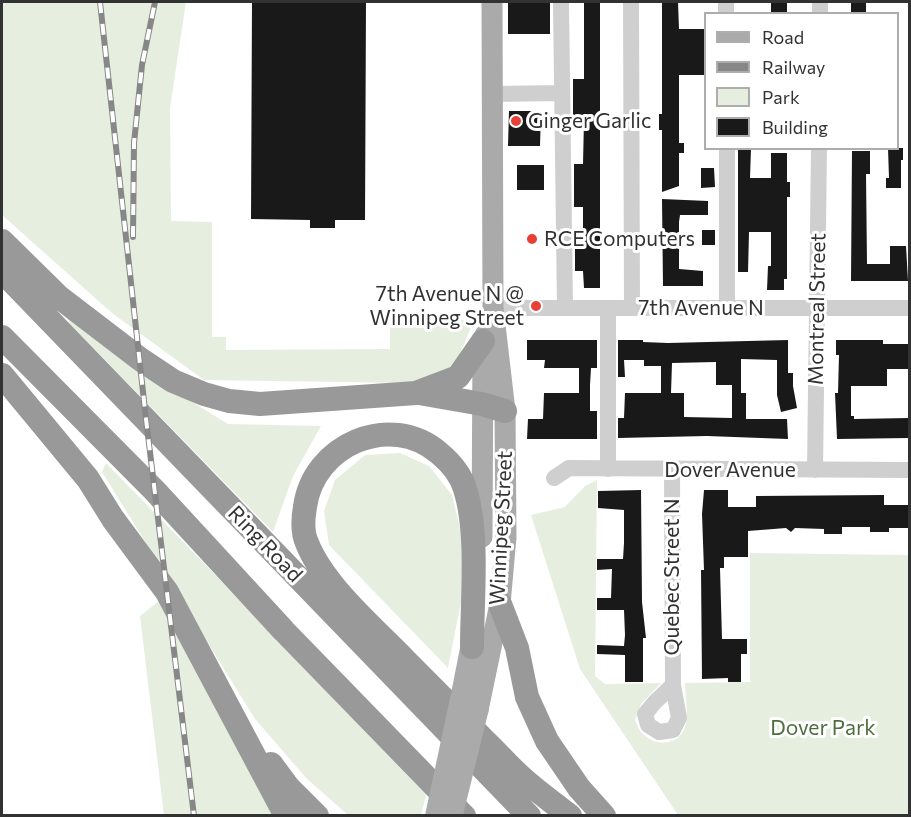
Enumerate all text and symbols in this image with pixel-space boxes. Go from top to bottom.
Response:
legend [704,12,899,150]
text: Road [762,26,804,48]
text: Railway [762,56,825,78]
text: Park [762,86,800,108]
place label: Ginger Garlic [528,108,651,134]
marker: Ginger Garlic [509,114,523,128]
text: Building [762,116,828,138]
place label: RCE Computers [544,226,695,252]
marker: RCE Computers [525,232,539,246]
street label: Montreal Street [803,233,831,385]
place label: 7th Avenue N @ Winnipeg Street [369,281,524,331]
street label: 7th Avenue N [638,295,764,321]
marker: 7th Avenue N @ Winnipeg Street [529,299,543,313]
street label: Winnipeg Street [484,450,518,606]
street label: Dover Avenue [664,457,796,483]
street label: Quebec Street N [659,498,685,656]
street label: Ring Road [223,501,307,587]
park label: Dover Park [770,715,876,741]

